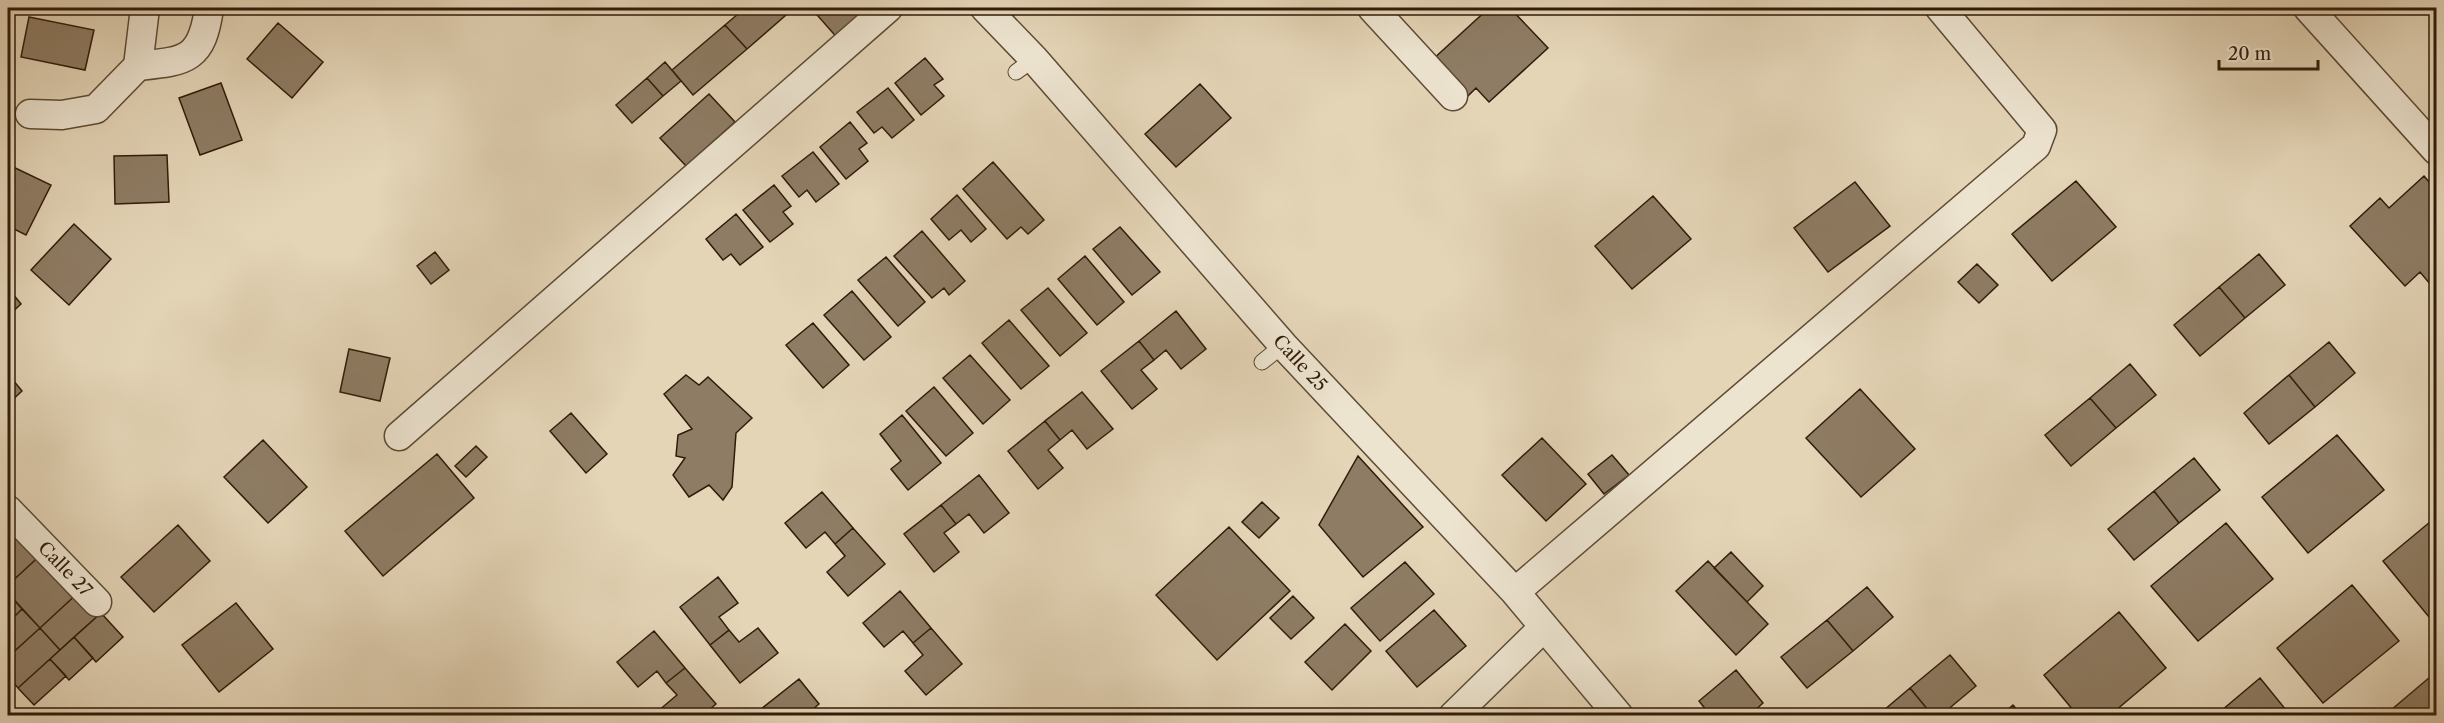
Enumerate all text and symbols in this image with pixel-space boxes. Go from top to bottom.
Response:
scale bar [2219,33,2318,71]
text: 20 m [2228,43,2272,65]
street label: Calle 25 [1268,330,1332,396]
street label: Calle 27 [33,537,97,601]

